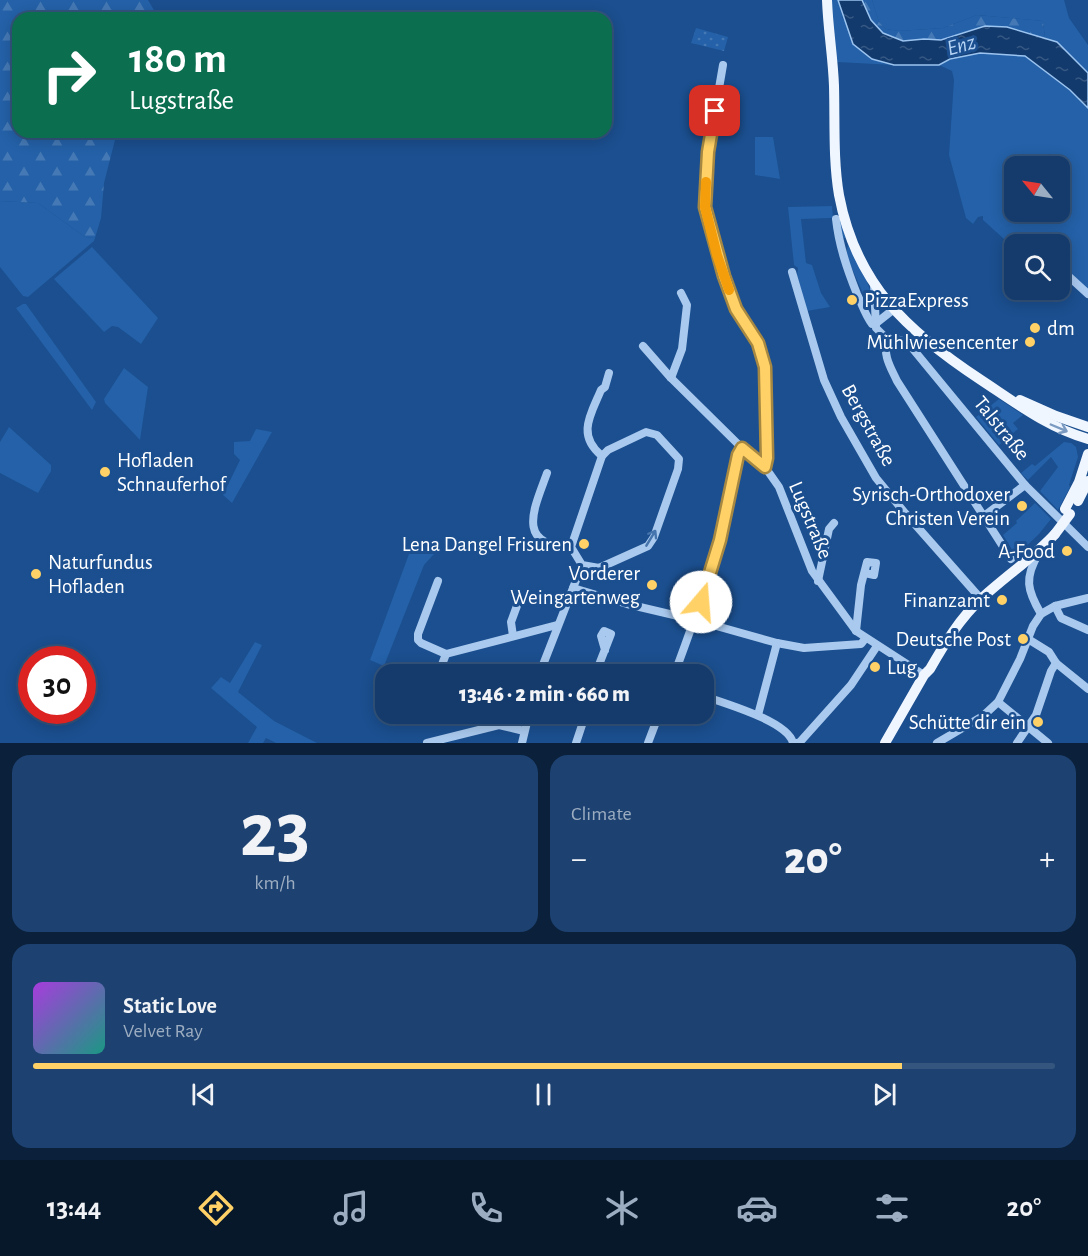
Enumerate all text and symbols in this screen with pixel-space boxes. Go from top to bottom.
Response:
water label: Enz [944,31,978,59]
icon: right [30,36,108,114]
text: 180 m [129,38,227,80]
pin [689,85,740,136]
text: Lugstraße [129,87,234,114]
icon: arrive [698,94,731,127]
north arrow [1004,156,1070,222]
map controls [1004,156,1070,300]
button: search [1004,234,1070,300]
place label: PizzaExpress [864,290,969,311]
marker: PizzaExpress [845,293,859,307]
place label: dm [1047,318,1075,339]
marker: dm [1028,321,1042,335]
place label: Mühlwiesencenter [866,332,1018,353]
marker: Mühlwiesencenter [1023,335,1037,349]
street label: Bergstraße [838,381,900,470]
street label: Talstraße [970,392,1034,464]
one-way arrow [1049,423,1068,434]
place label: Hofladen Schnauferhof [117,450,228,495]
marker: Hofladen Schnauferhof [98,465,112,479]
street label: Lugstraße [785,478,836,562]
place label: Syrisch-Orthodoxer Christen Verein [852,484,1010,529]
marker: Syrisch-Orthodoxer Christen Verein [1015,499,1029,513]
one-way arrow [645,530,658,547]
place label: Lena Dangel Frisuren [402,534,572,555]
marker: Lena Dangel Frisuren [577,537,591,551]
place label: A-Food [998,541,1055,562]
marker: A-Food [1060,544,1074,558]
place label: Naturfundus Hofladen [48,552,153,597]
place label: Vorderer Weingartenweg [510,563,641,608]
marker: Naturfundus Hofladen [29,567,43,581]
position arrow [669,570,733,634]
marker: Vorderer Weingartenweg [645,578,659,592]
place label: Finanzamt [903,590,990,611]
marker: Finanzamt [995,593,1009,607]
place label: Deutsche Post [896,629,1011,650]
marker: Deutsche Post [1016,632,1030,646]
speed limit sign: 30 [18,646,96,724]
place label: Lug [887,657,917,678]
marker: Lug [868,660,882,674]
text: 13:46 · 2 min · 660 m [459,683,630,705]
place label: Schütte dir ein [909,712,1026,733]
marker: Schütte dir ein [1031,715,1045,729]
text: 23 [240,793,310,871]
text: Climate [571,804,632,824]
text: 20° [784,837,842,882]
text: − [571,843,587,876]
text: + [1039,843,1055,876]
text: km/h [254,873,296,893]
text: Static Love [123,995,217,1017]
text: Velvet Ray [123,1021,203,1041]
icon: previous [187,1078,220,1111]
icon: pause [527,1078,560,1111]
icon: next [868,1078,901,1111]
icon: directions [195,1187,237,1229]
icon: music [330,1187,372,1229]
icon: phone [465,1187,507,1229]
icon: climate [601,1187,643,1229]
icon: car [736,1187,778,1229]
icon: filters [871,1187,913,1229]
text: 13:44 [47,1194,101,1221]
text: 20° [1007,1194,1041,1221]

